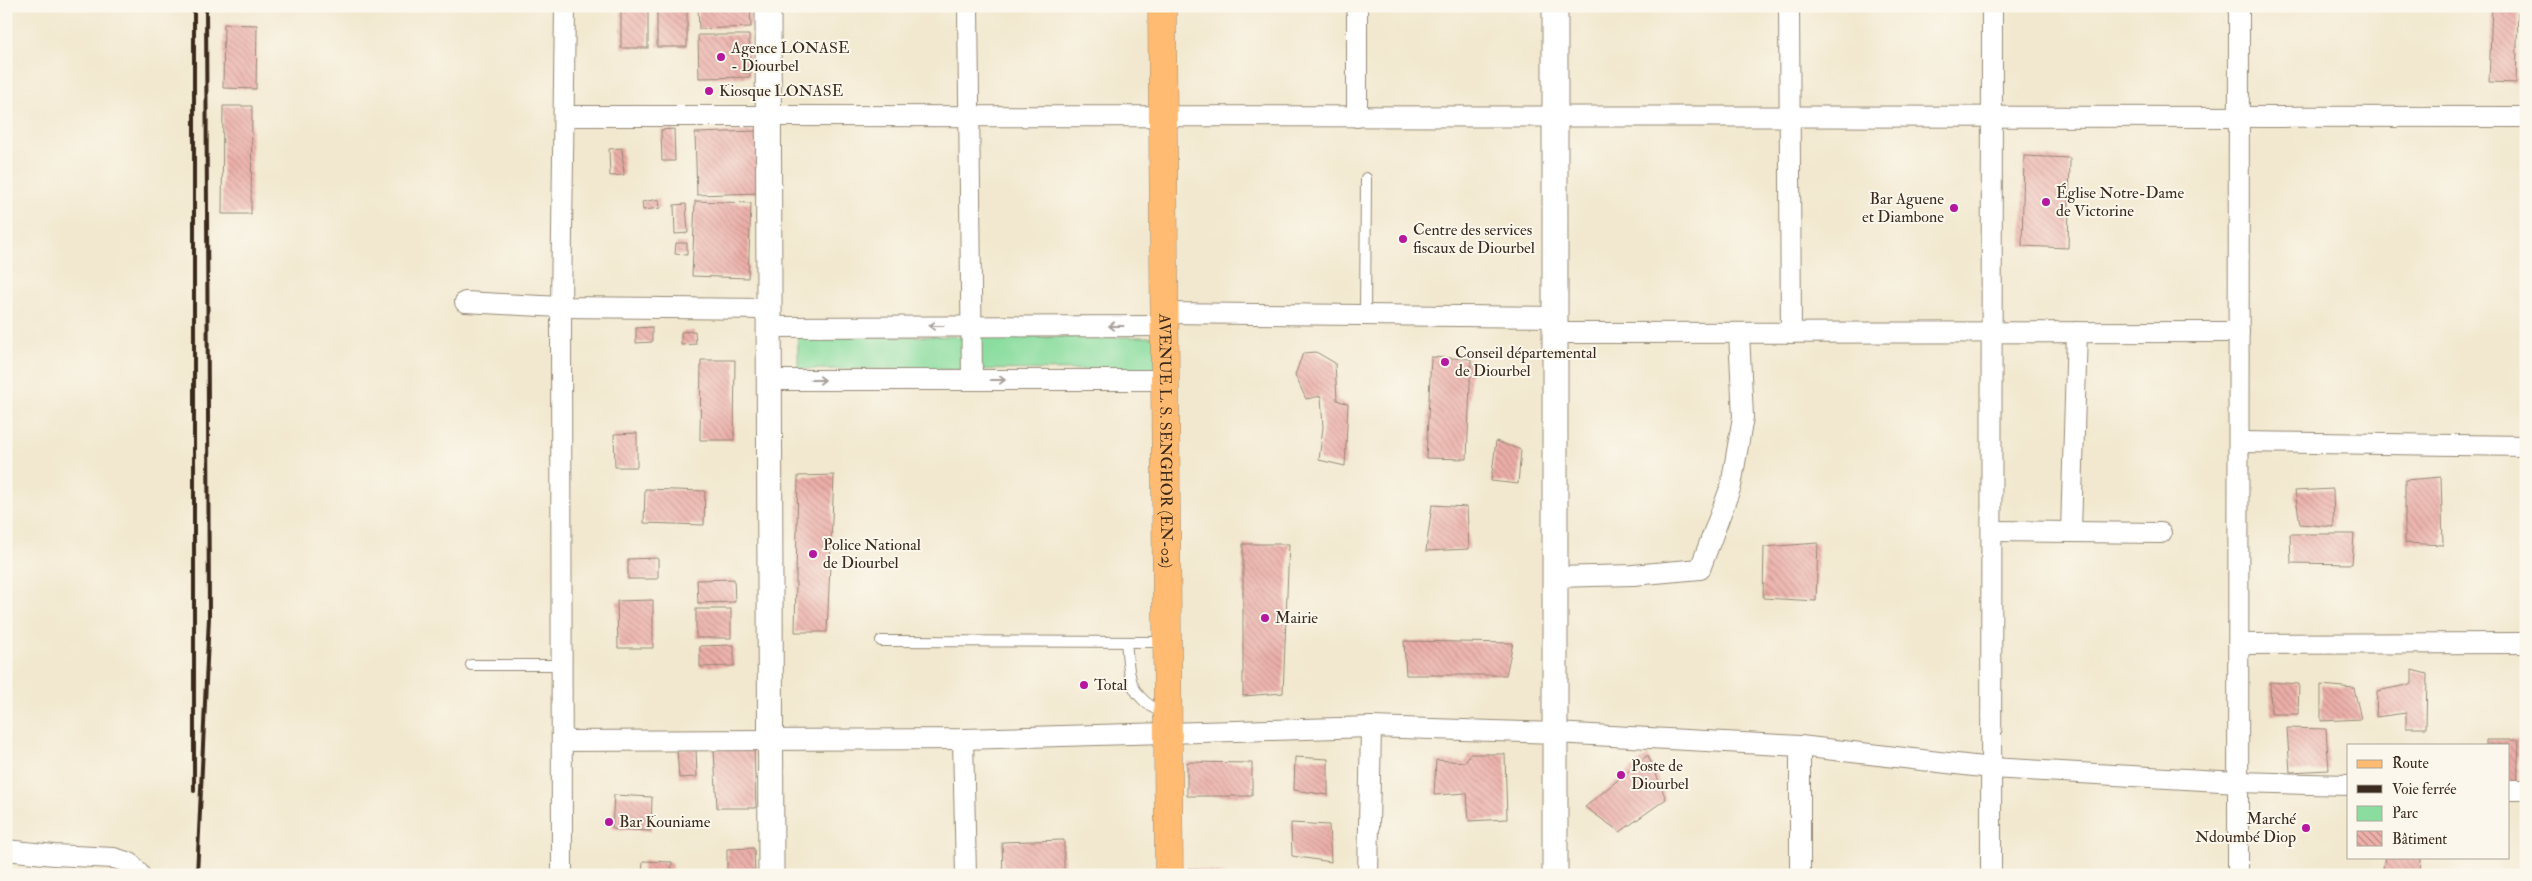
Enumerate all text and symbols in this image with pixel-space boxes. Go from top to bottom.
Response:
place label: Agence LONASE - Diourbel [730,38,849,76]
marker: Agence LONASE - Diourbel [715,51,727,63]
place label: Kiosque LONASE [719,81,843,101]
marker: Kiosque LONASE [703,85,715,97]
place label: Église Notre-Dame de Victorine [2056,182,2184,221]
place label: Bar Aguene et Diambone [1862,189,1944,227]
marker: Église Notre-Dame de Victorine [2040,196,2052,208]
marker: Bar Aguene et Diambone [1948,202,1960,214]
place label: Centre des services fiscaux de Diourbel [1413,220,1535,258]
marker: Centre des services fiscaux de Diourbel [1397,233,1409,245]
street label: AVENUE L. S. SENGHOR (EN-02) [1154,313,1177,568]
one-way arrow [928,321,944,331]
one-way arrow [1108,321,1124,331]
place label: Conseil départemental de Diourbel [1455,343,1597,381]
marker: Conseil départemental de Diourbel [1439,356,1451,368]
one-way arrow [809,375,825,385]
one-way arrow [989,375,1005,385]
place label: Police National de Diourbel [823,535,921,573]
marker: Police National de Diourbel [807,548,819,560]
place label: Mairie [1275,608,1318,628]
marker: Mairie [1259,612,1271,624]
place label: Total [1094,675,1127,695]
marker: Total [1078,679,1090,691]
legend [2347,744,2510,858]
text: Route [2392,754,2429,773]
place label: Poste de Diourbel [1631,756,1689,794]
marker: Poste de Diourbel [1615,769,1627,781]
text: Voie ferrée [2392,780,2457,799]
text: Parc [2392,804,2418,823]
place label: Marché Ndoumbé Diop [2195,809,2296,848]
place label: Bar Kouniame [619,812,711,832]
marker: Bar Kouniame [603,816,615,828]
marker: Marché Ndoumbé Diop [2300,822,2312,834]
text: Bâtiment [2392,830,2447,849]

